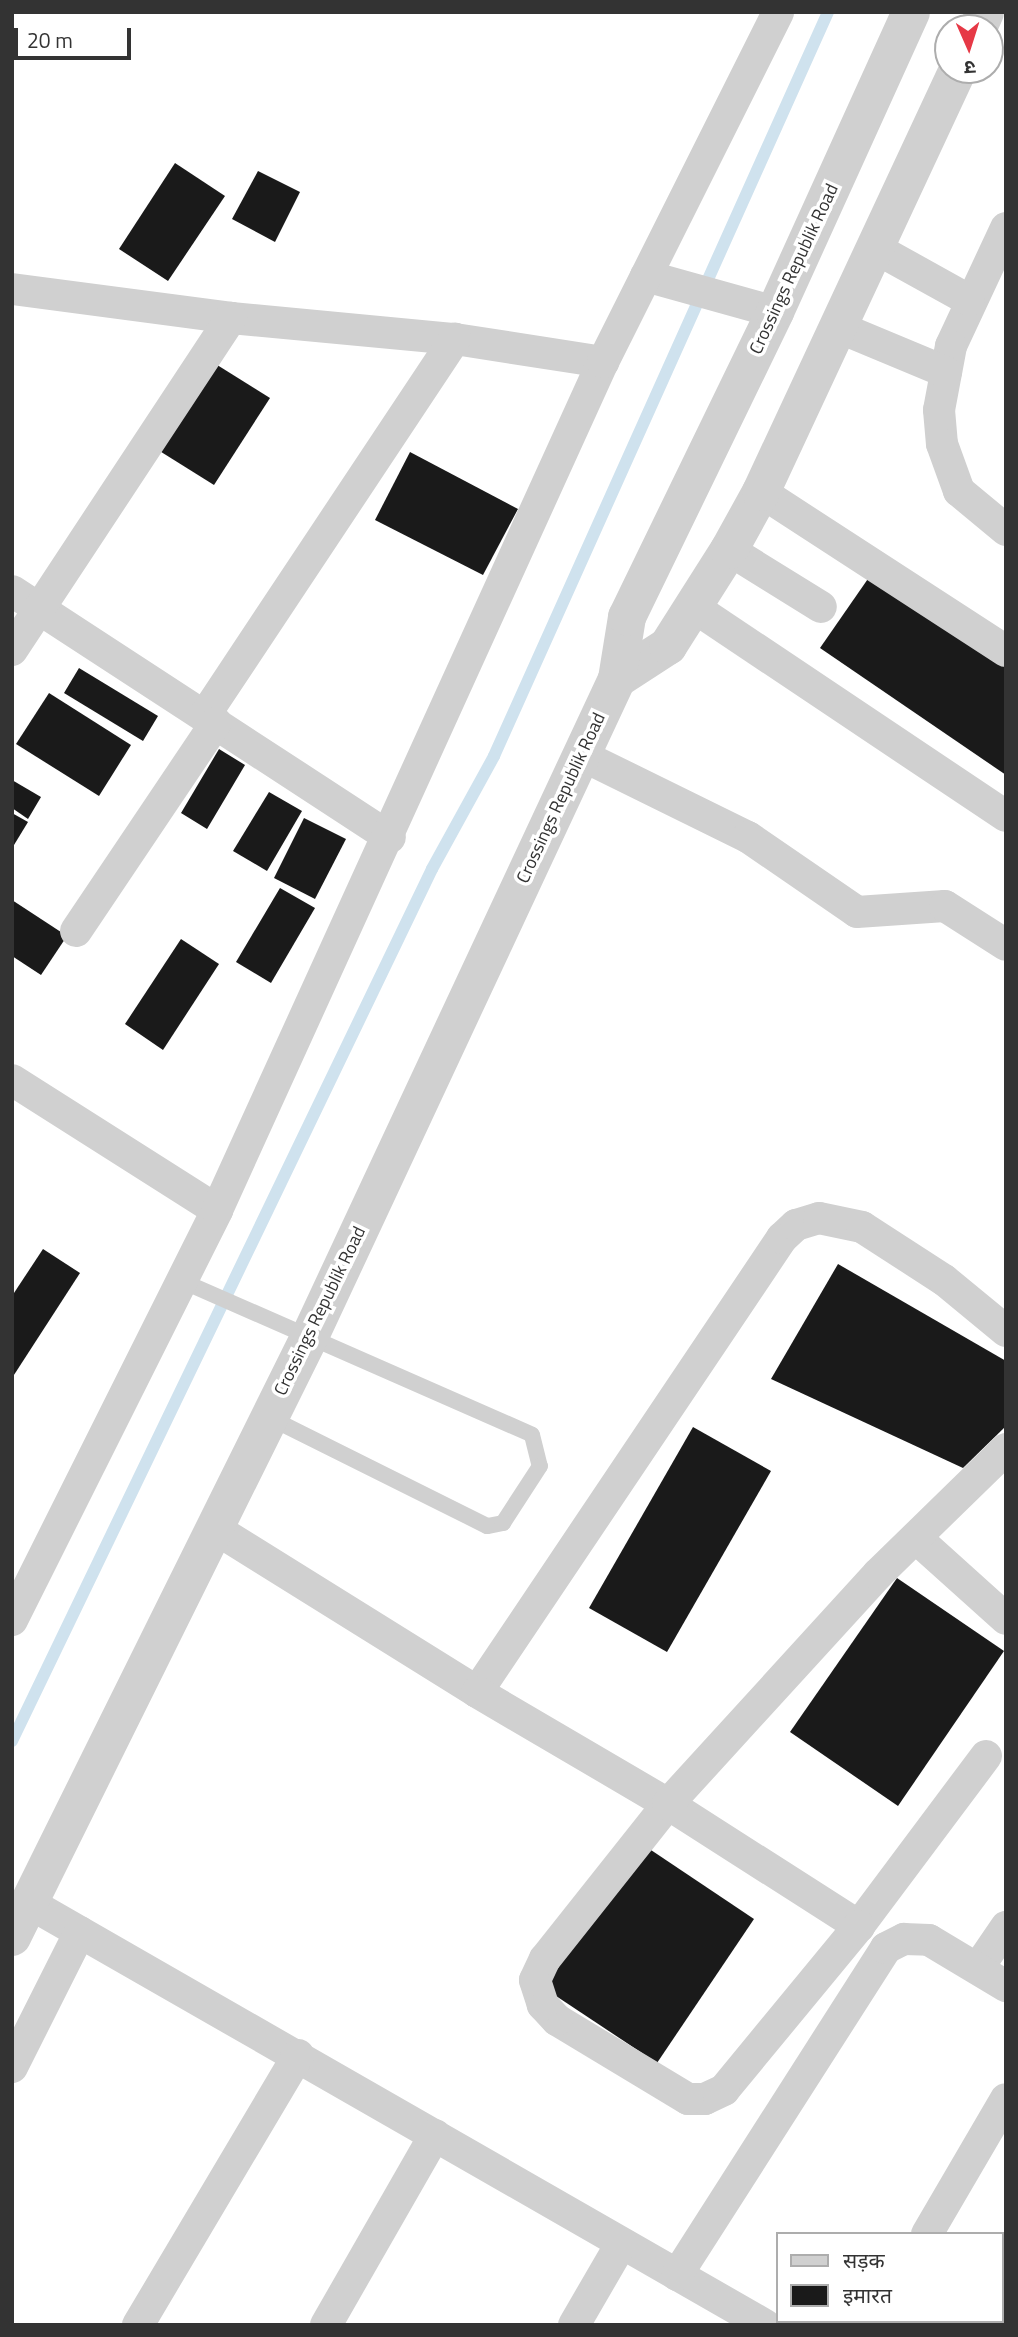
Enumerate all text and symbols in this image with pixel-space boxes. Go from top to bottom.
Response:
scale bar [18,14,135,58]
north arrow [934,14,1004,84]
text: 20 m [27,24,73,56]
text: उ [964,54,976,83]
street label: Crossings Republik Road [745,180,843,358]
street label: Crossings Republik Road [512,709,610,887]
street label: Crossings Republik Road [270,1223,370,1399]
legend [776,2232,1004,2323]
text: सड़क [843,2244,885,2276]
text: इमारत [843,2279,892,2311]

